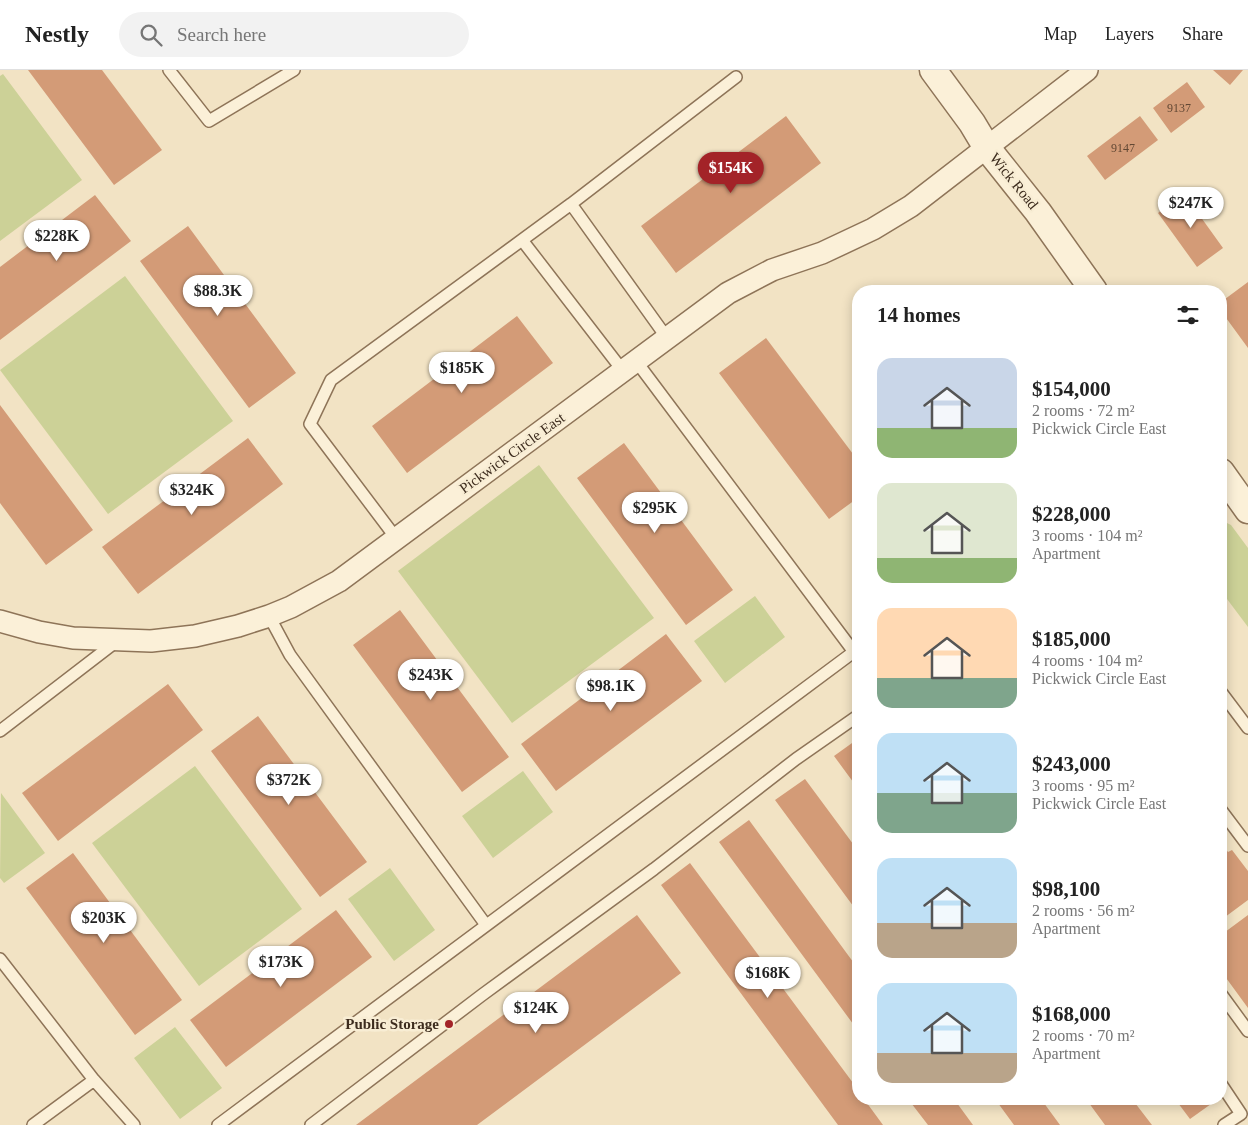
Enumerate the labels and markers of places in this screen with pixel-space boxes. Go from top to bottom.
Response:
pin: $154K [696,152,766,194]
pin: $247K [1156,186,1226,229]
pin: $228K [22,220,92,262]
pin: $88.3K [177,274,259,317]
pin: $185K [427,352,497,394]
pin: $324K [157,474,227,516]
pin: $295K [620,492,690,534]
pin: $243K [396,658,466,701]
pin: $98.1K [570,670,652,712]
pin: $372K [254,764,324,806]
pin: $203K [69,902,139,944]
pin: $173K [246,946,316,988]
pin: $168K [733,956,803,999]
pin: $124K [501,992,571,1034]
place label: Public Storage [345,1016,439,1032]
marker: Public Storage [443,1018,455,1030]

